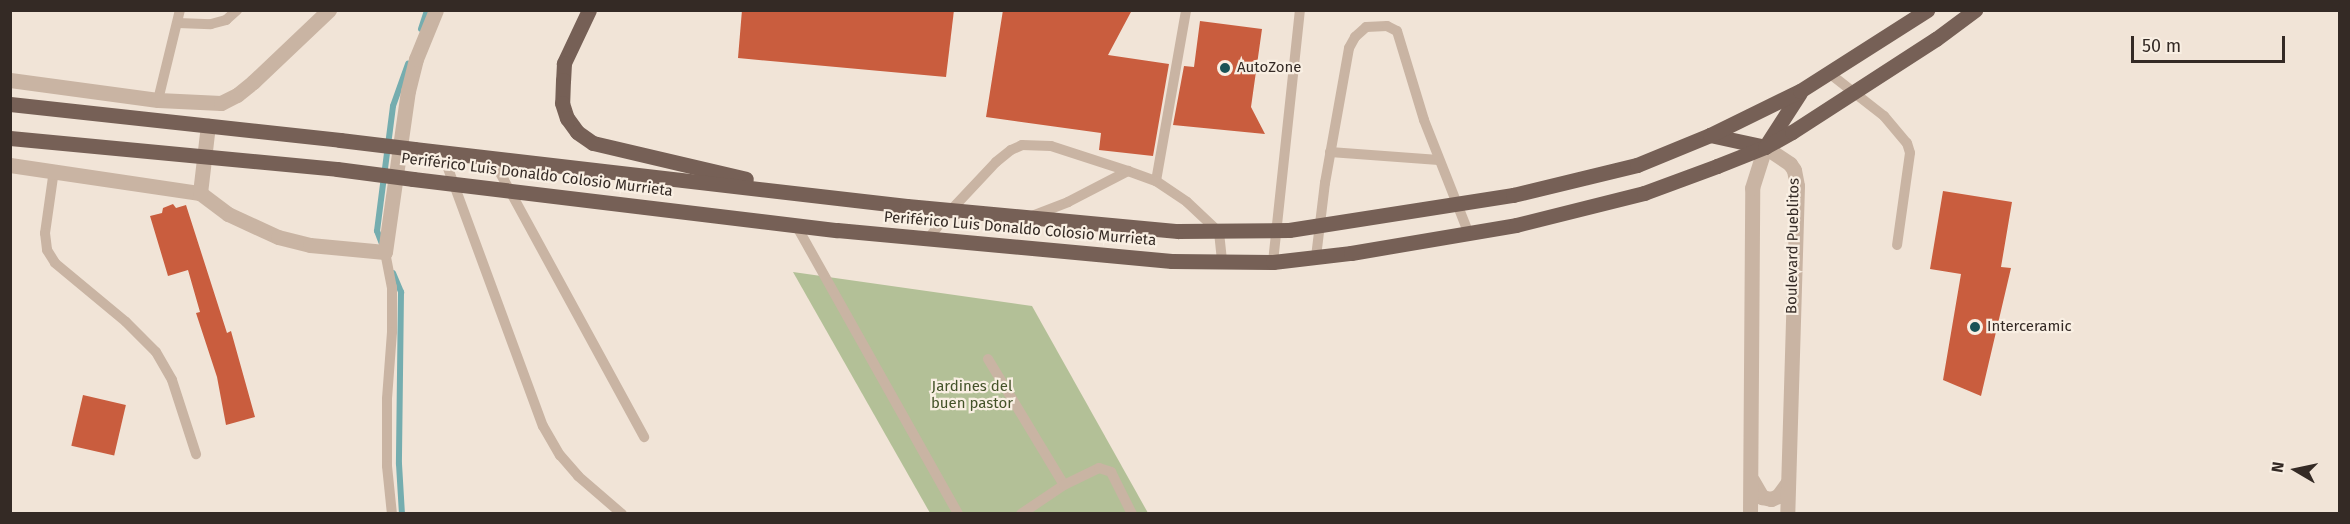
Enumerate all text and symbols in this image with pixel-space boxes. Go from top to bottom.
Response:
scale bar [2134,24,2288,62]
text: 50 m [2142,35,2181,57]
place label: AutoZone [1237,59,1301,77]
marker: AutoZone [1218,61,1232,75]
street label: Periférico Luis Donaldo Colosio Murrieta [400,149,674,201]
street label: Boulevard Pueblitos [1783,178,1803,314]
street label: Periférico Luis Donaldo Colosio Murrieta [883,208,1157,250]
place label: Interceramic [1987,318,2072,336]
marker: Interceramic [1968,320,1982,334]
park label: Jardines del buen pastor [931,377,1013,412]
north arrow [2266,440,2326,500]
text: N [2268,460,2288,474]

